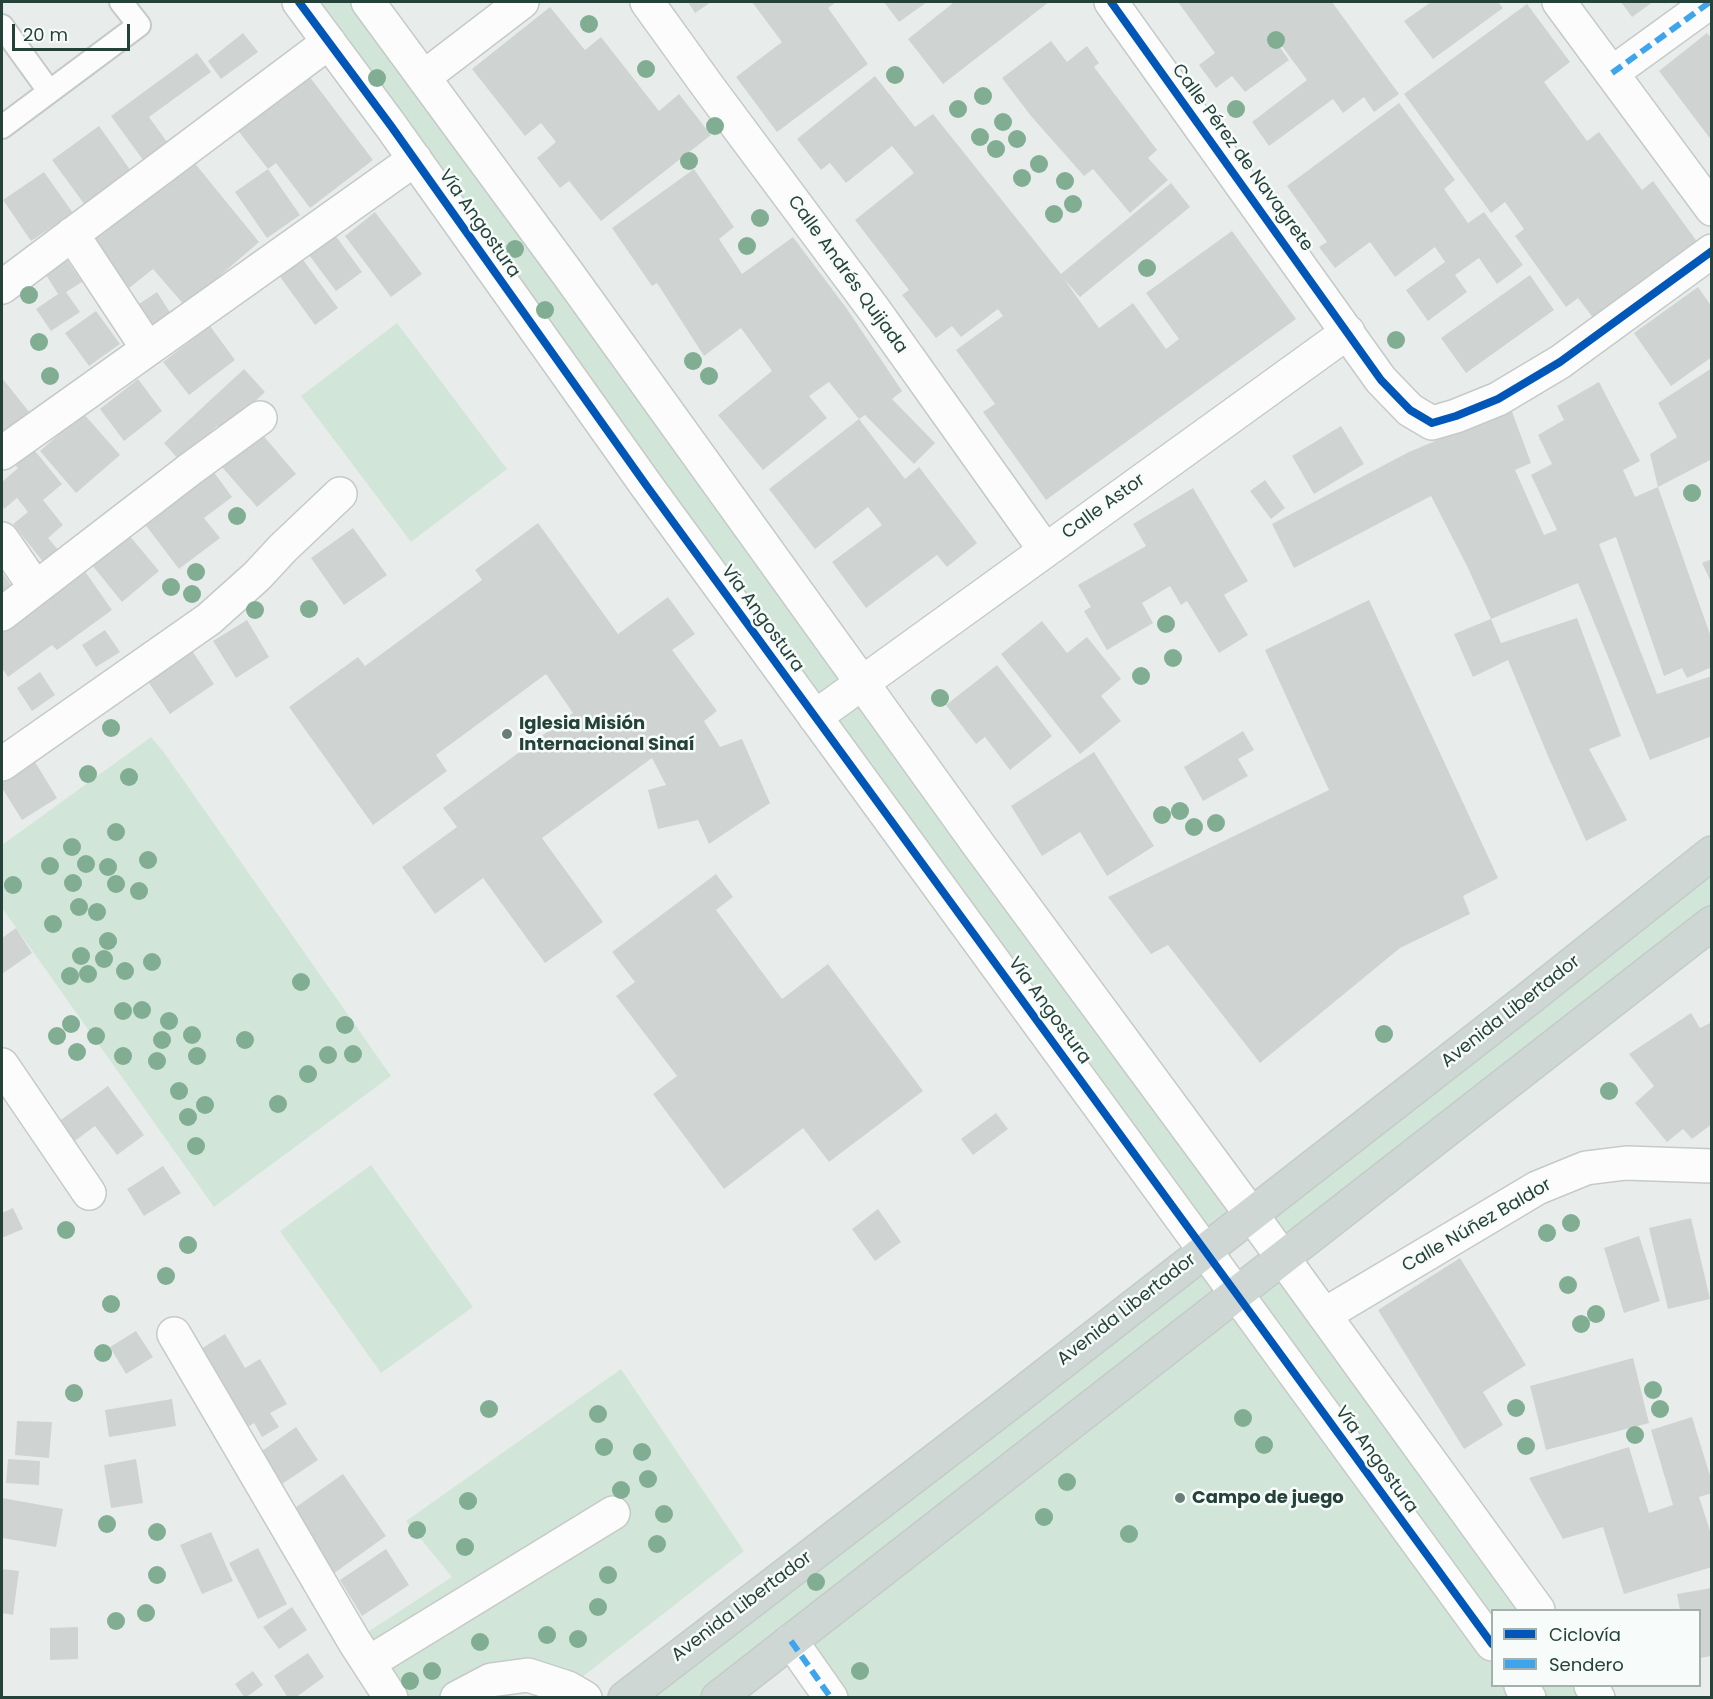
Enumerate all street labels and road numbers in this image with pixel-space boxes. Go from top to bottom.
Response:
street label: Calle Pérez de Navagrete [1167,60,1317,256]
street label: Vía Angostura [434,166,524,282]
street label: Calle Andrés Quijada [782,192,912,358]
street label: Calle Astor [1058,470,1150,544]
street label: Vía Angostura [716,561,808,677]
street label: Avenida Libertador [1437,951,1585,1073]
street label: Vía Angostura [1003,953,1095,1069]
street label: Calle Núñez Baldor [1399,1174,1555,1278]
street label: Avenida Libertador [1053,1249,1201,1371]
street label: Vía Angostura [1330,1402,1422,1518]
street label: Avenida Libertador [668,1547,816,1667]

